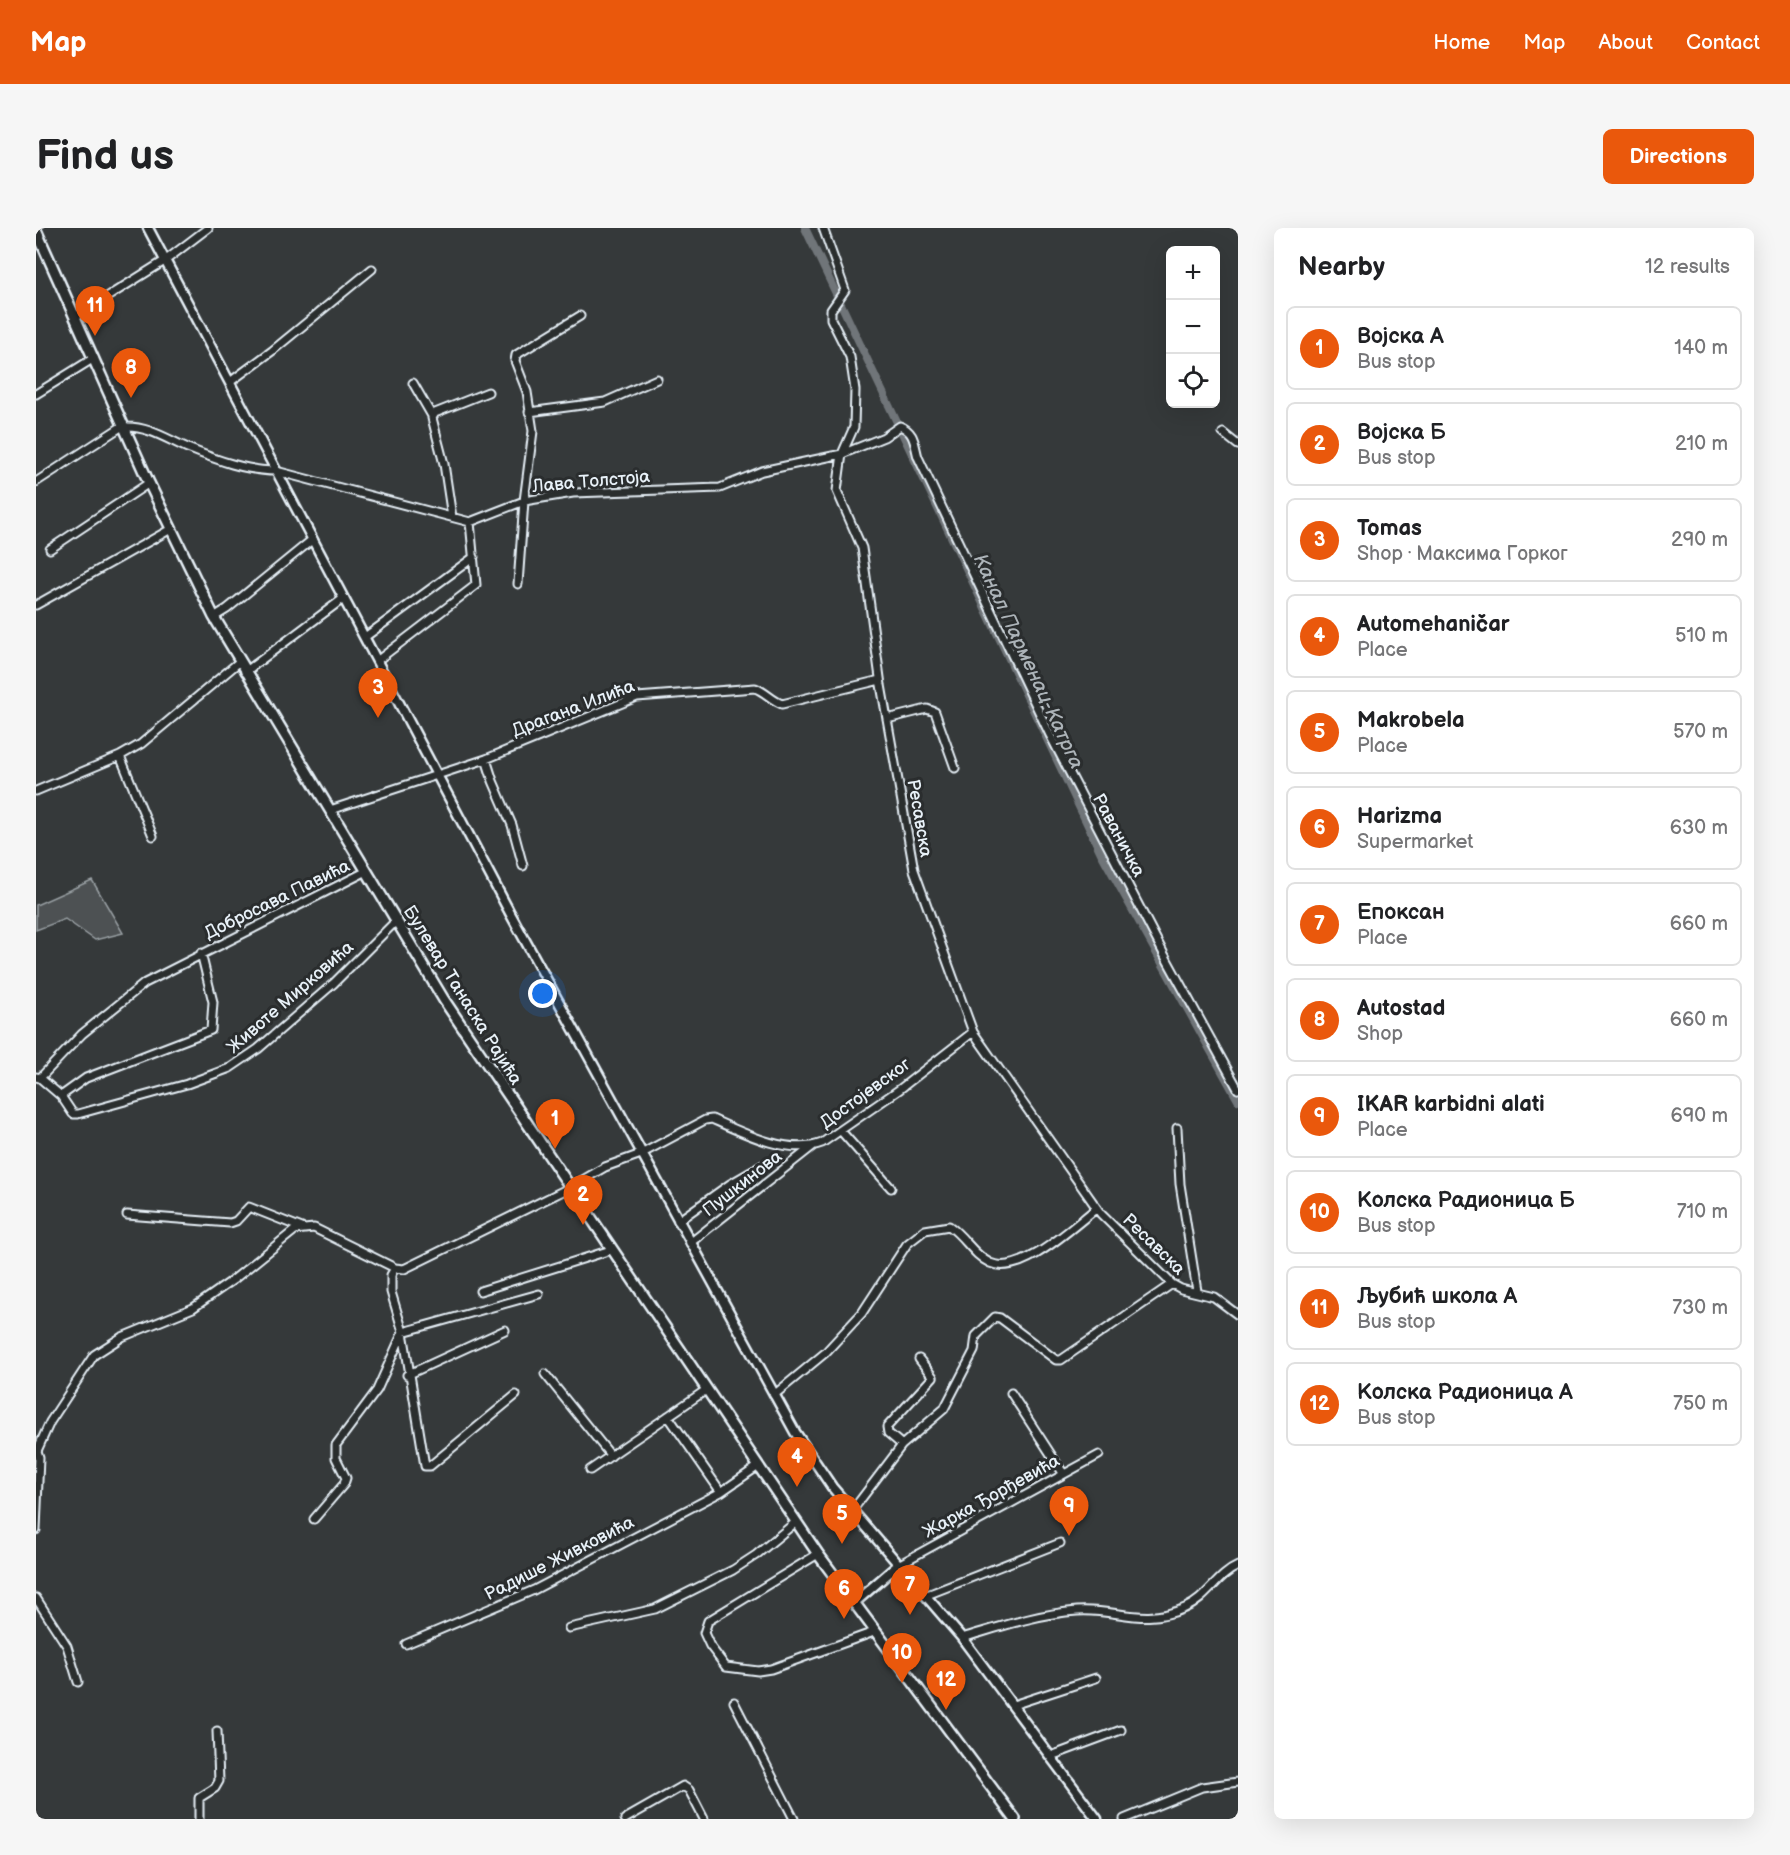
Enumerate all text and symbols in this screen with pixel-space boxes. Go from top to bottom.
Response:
text: Map [30,26,86,59]
text: Home [1433,30,1490,55]
text: Map [1523,30,1565,55]
text: About [1598,30,1653,55]
text: Contact [1686,30,1760,55]
button: Directions [1603,129,1754,184]
text: Find us [36,131,174,182]
map controls [1166,246,1220,408]
button: + [1166,246,1220,300]
text: Nearby [1298,252,1385,283]
text: 12 results [1645,255,1730,279]
pin: 11 [76,286,114,336]
button: − [1166,300,1220,354]
text: Војска А [1357,323,1444,350]
text: 1 [1315,336,1324,360]
text: 140 m [1674,336,1728,360]
pin: 8 [112,348,151,398]
text: Bus stop [1357,350,1436,374]
button: locate [1166,354,1220,408]
text: Војска Б [1357,419,1445,446]
text: 2 [1314,432,1325,456]
text: 210 m [1675,432,1728,456]
text: Bus stop [1357,446,1436,470]
street label: Лава Толстоја [530,466,651,497]
text: Tomas [1357,515,1422,542]
text: 3 [1314,528,1325,552]
text: 290 m [1671,528,1728,552]
text: Shop · Максима Горког [1357,542,1568,566]
water label: Канал Парменац-Катрга [968,550,1088,773]
text: Automehaničar [1357,611,1510,638]
text: 4 [1314,624,1325,648]
text: 510 m [1675,624,1728,648]
text: Place [1357,638,1408,662]
pin: 3 [358,668,398,718]
street label: Драгана Илића [509,675,638,741]
text: Makrobela [1357,707,1465,734]
text: 5 [1314,720,1325,744]
text: 570 m [1673,720,1728,744]
text: Place [1357,734,1408,758]
street label: Ресавска [902,777,937,859]
street label: Раваничка [1088,790,1149,881]
text: Harizma [1357,803,1442,830]
text: 6 [1313,816,1326,840]
text: 630 m [1670,816,1728,840]
text: Supermarket [1357,830,1473,854]
street label: Добросава Павића [201,855,354,944]
text: Епоксан [1357,899,1445,926]
street label: Булевар Танаска Рајића [399,902,527,1089]
text: 7 [1314,912,1325,936]
text: 660 m [1670,912,1728,936]
text: Place [1357,926,1408,950]
street label: Животе Мирковића [223,937,358,1058]
your location [528,979,557,1008]
text: Autostad [1357,995,1445,1022]
text: 8 [1313,1008,1326,1032]
text: 660 m [1670,1008,1728,1032]
text: Shop [1357,1022,1403,1046]
street label: Достојевског [816,1054,915,1133]
text: IKAR karbidni alati [1357,1091,1545,1118]
pin: 1 [536,1100,574,1149]
text: 9 [1314,1104,1325,1128]
text: 690 m [1671,1104,1728,1128]
text: Place [1357,1118,1408,1142]
street label: Пушкинова [698,1146,786,1221]
pin: 2 [564,1176,602,1225]
text: Колска Радионица Б [1357,1187,1575,1214]
text: 10 [1309,1200,1330,1224]
text: 710 m [1677,1200,1728,1224]
street label: Ресавска [1118,1209,1190,1280]
text: Bus stop [1357,1214,1436,1238]
text: Љубић школа А [1357,1283,1517,1310]
text: 11 [1311,1296,1328,1320]
text: 730 m [1672,1296,1728,1320]
text: Bus stop [1357,1310,1436,1334]
text: Колска Радионица А [1357,1379,1573,1406]
text: 12 [1309,1392,1330,1416]
text: 750 m [1673,1392,1728,1416]
text: Bus stop [1357,1406,1436,1430]
pin: 4 [778,1438,816,1487]
street label: Жарка Ђорђевића [919,1450,1064,1543]
pin: 9 [1050,1486,1088,1536]
pin: 5 [822,1494,862,1544]
street label: Радише Живковића [481,1512,638,1605]
pin: 7 [890,1566,930,1615]
pin: 6 [824,1570,864,1619]
pin: 10 [882,1634,922,1683]
pin: 12 [926,1660,966,1710]

